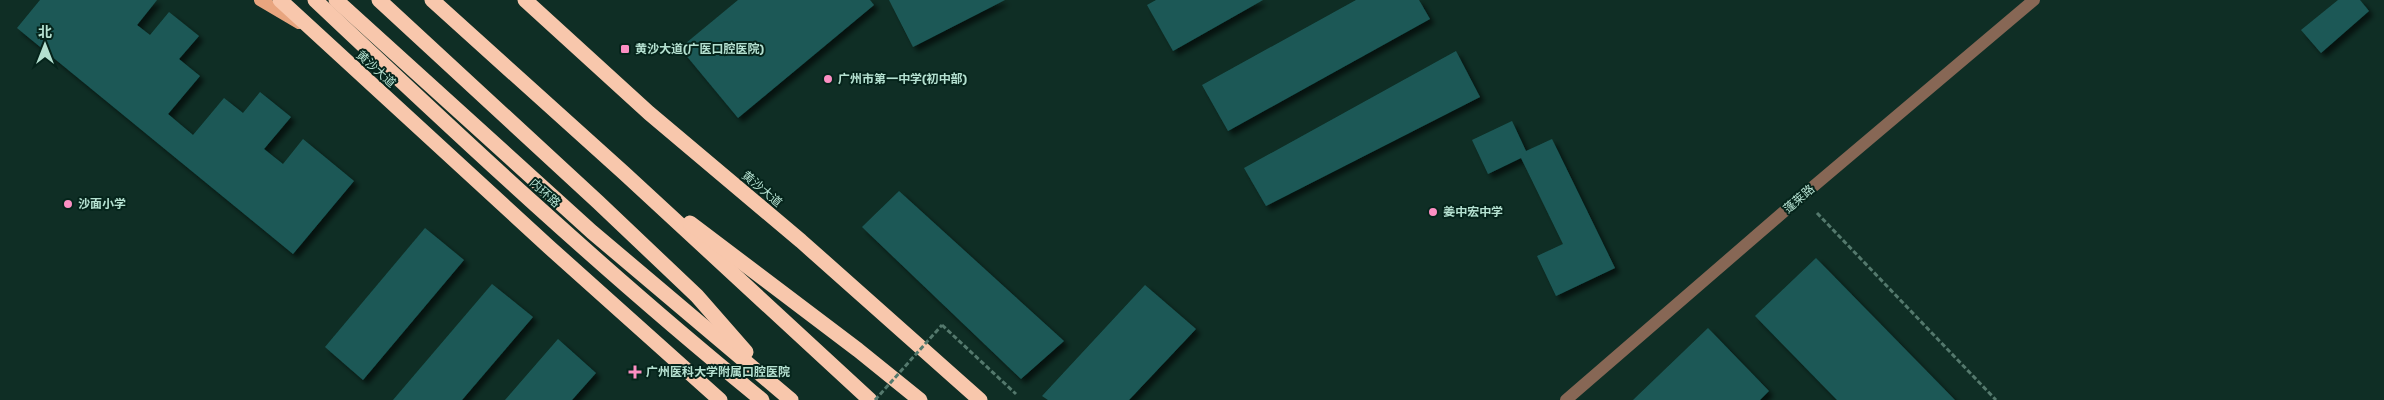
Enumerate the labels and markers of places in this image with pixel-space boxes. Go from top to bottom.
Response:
place label: 黄沙大道(广医口腔医院) [635,42,765,56]
marker: 黄沙大道(广医口腔医院) [619,43,631,55]
place label: 广州市第一中学(初中部) [838,72,968,86]
marker: 广州市第一中学(初中部) [822,73,834,85]
place label: 沙面小学 [78,197,126,211]
marker: 沙面小学 [62,198,74,210]
place label: 姜中宏中学 [1443,205,1503,219]
marker: 姜中宏中学 [1427,206,1439,218]
marker: 广州医科大学附属口腔医院 [628,365,642,379]
place label: 广州医科大学附属口腔医院 [646,365,790,379]

